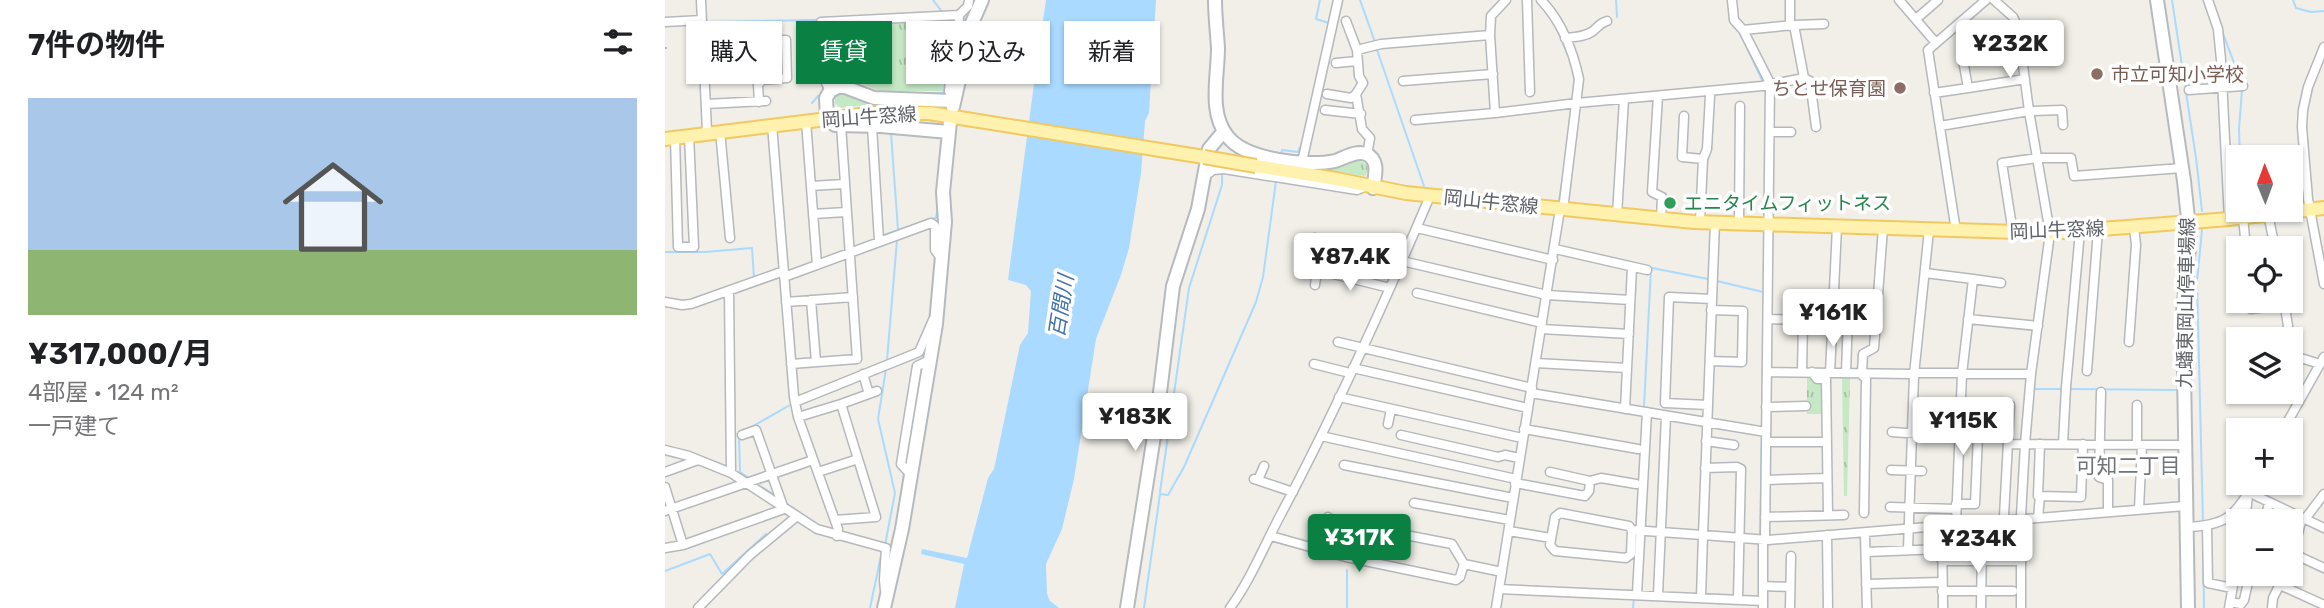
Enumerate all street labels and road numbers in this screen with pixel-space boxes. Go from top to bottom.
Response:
street label: 岡山牛窓線 [821,102,917,132]
street label: 岡山牛窓線 [1443,186,1539,218]
street label: 岡山牛窓線 [2009,217,2105,243]
street label: 九蟠東岡山停車場線 [2173,217,2199,389]

